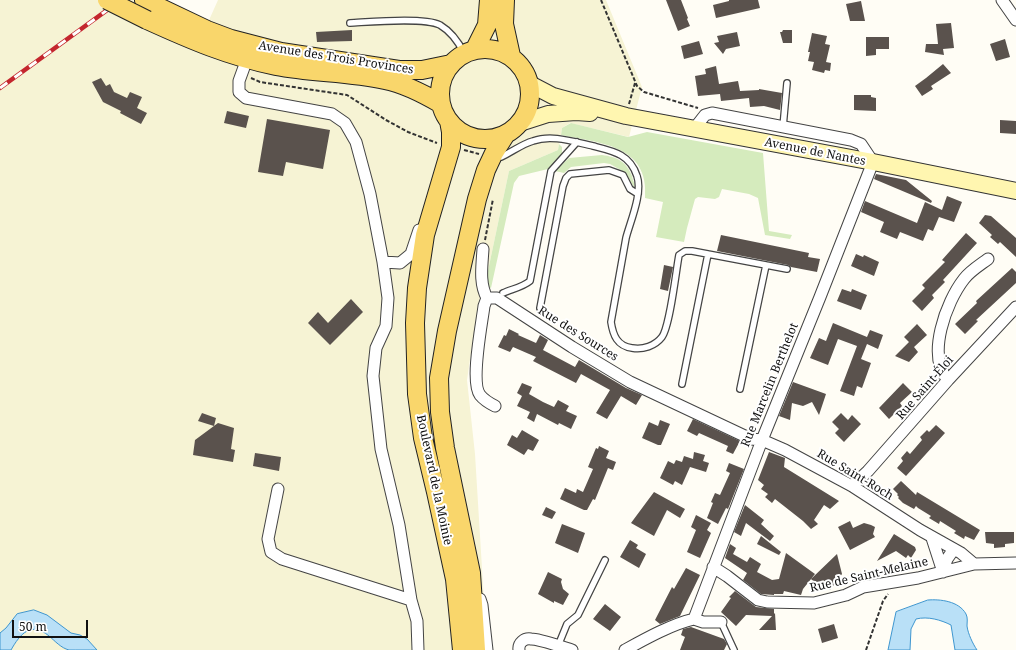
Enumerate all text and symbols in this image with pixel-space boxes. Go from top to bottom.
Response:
street label: Avenue des Trois Provinces [257,39,415,77]
street label: Avenue de Nantes [763,135,867,169]
street label: Rue des Sources [535,304,621,364]
street label: Rue Marcelin Berthelot [739,321,801,449]
street label: Rue Saint-Éloi [893,353,957,423]
street label: Boulevard de la Moinie [413,414,455,546]
street label: Rue Saint-Roch [814,447,896,503]
street label: Rue de Saint-Melaine [808,554,930,596]
scale bar [14,612,90,638]
text: 50 m [19,618,47,635]

